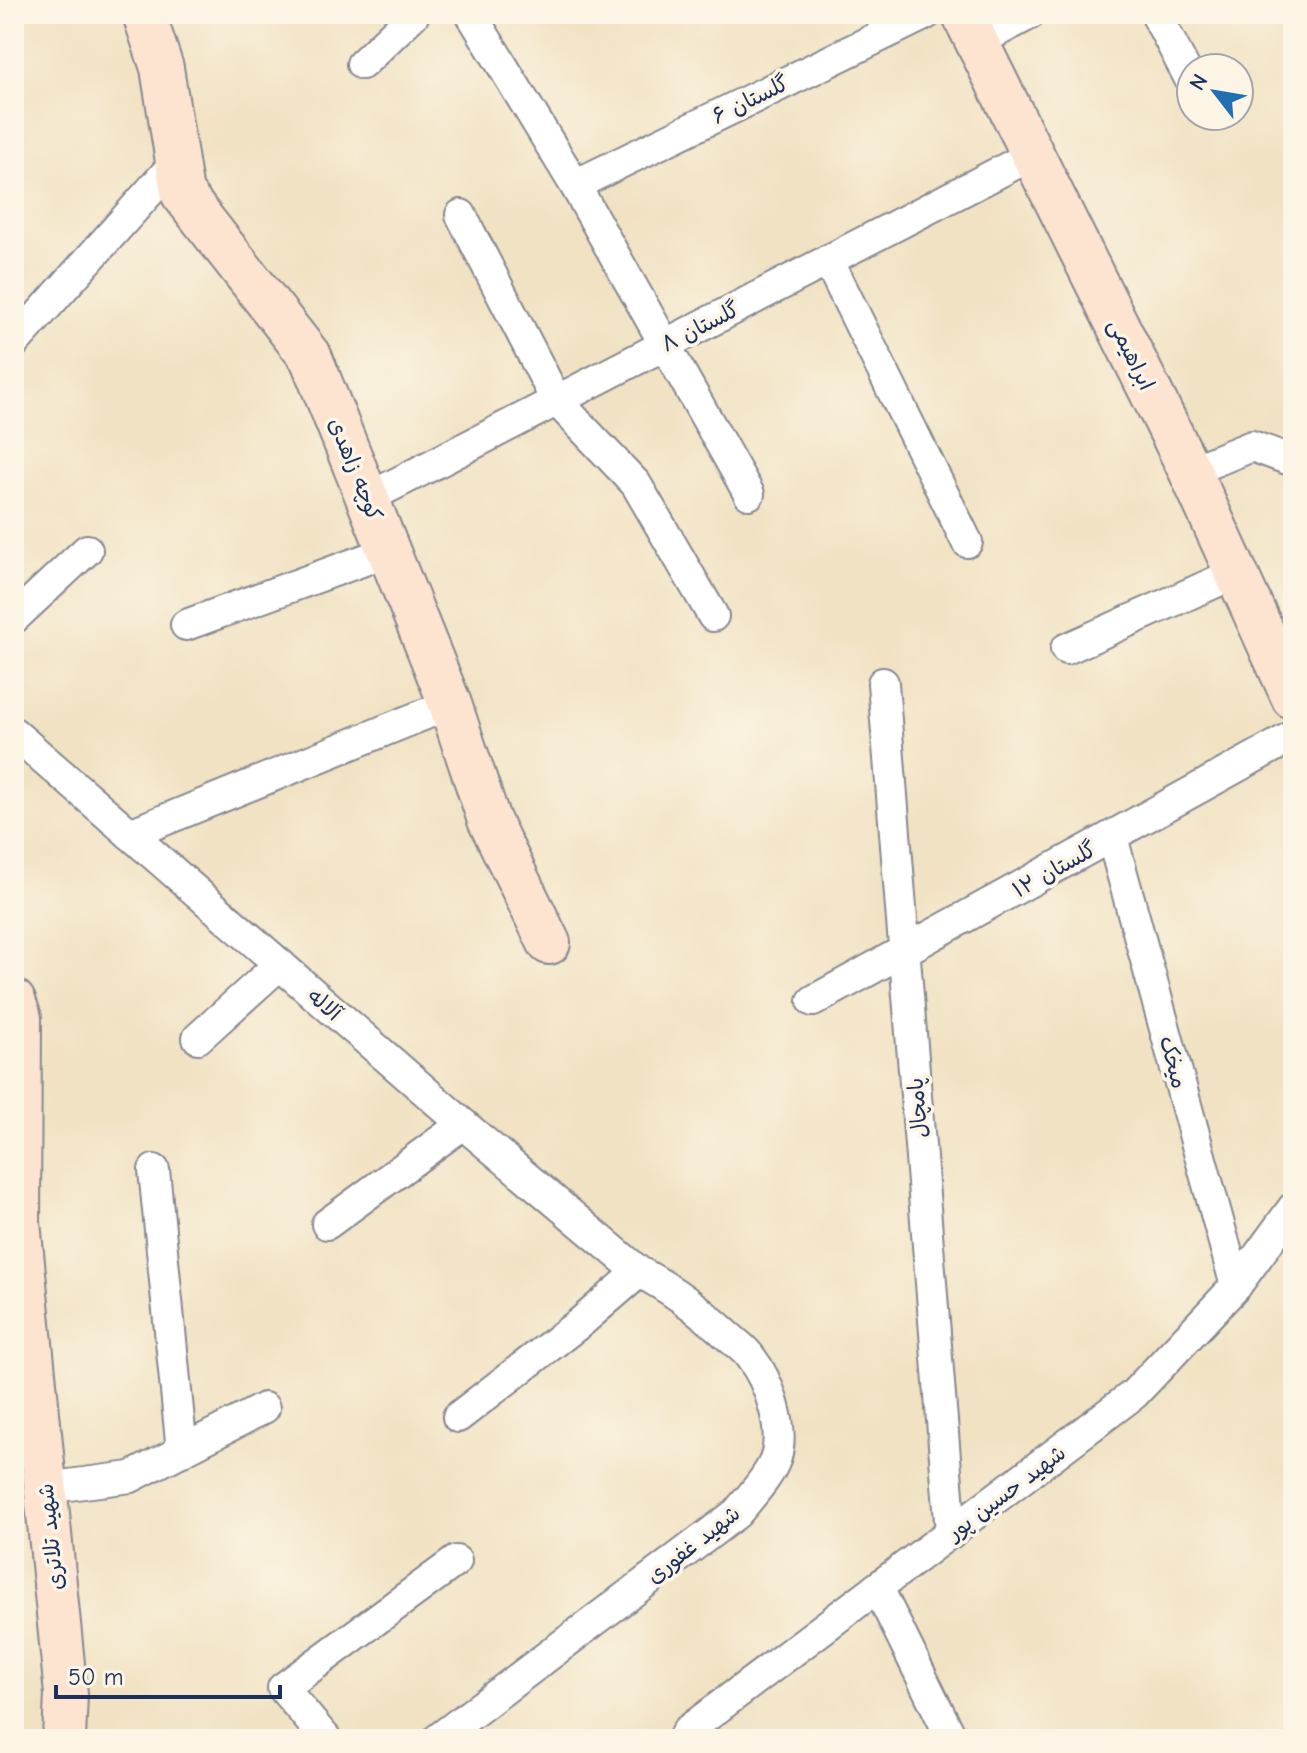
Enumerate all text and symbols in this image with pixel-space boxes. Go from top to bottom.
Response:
north arrow [1175,52,1255,132]
text: N [1184,69,1214,95]
street label: گلستان ۶ [708,70,793,130]
street label: گلستان ۸ [657,296,744,358]
street label: ابراهیمی [1102,314,1159,395]
street label: کوچه زاهدی [323,414,387,525]
street label: گلستان ۱۲ [1008,836,1101,903]
street label: آلاله [302,983,348,1028]
street label: میخک [1154,1033,1192,1091]
street label: پامچال [902,1077,935,1139]
street label: شهید حسین پور [941,1440,1071,1548]
street label: شهید تلاتری [32,1482,70,1592]
street label: شهید غفوری [642,1500,745,1589]
scale bar [56,1649,280,1699]
text: 50 m [68,1663,124,1691]

